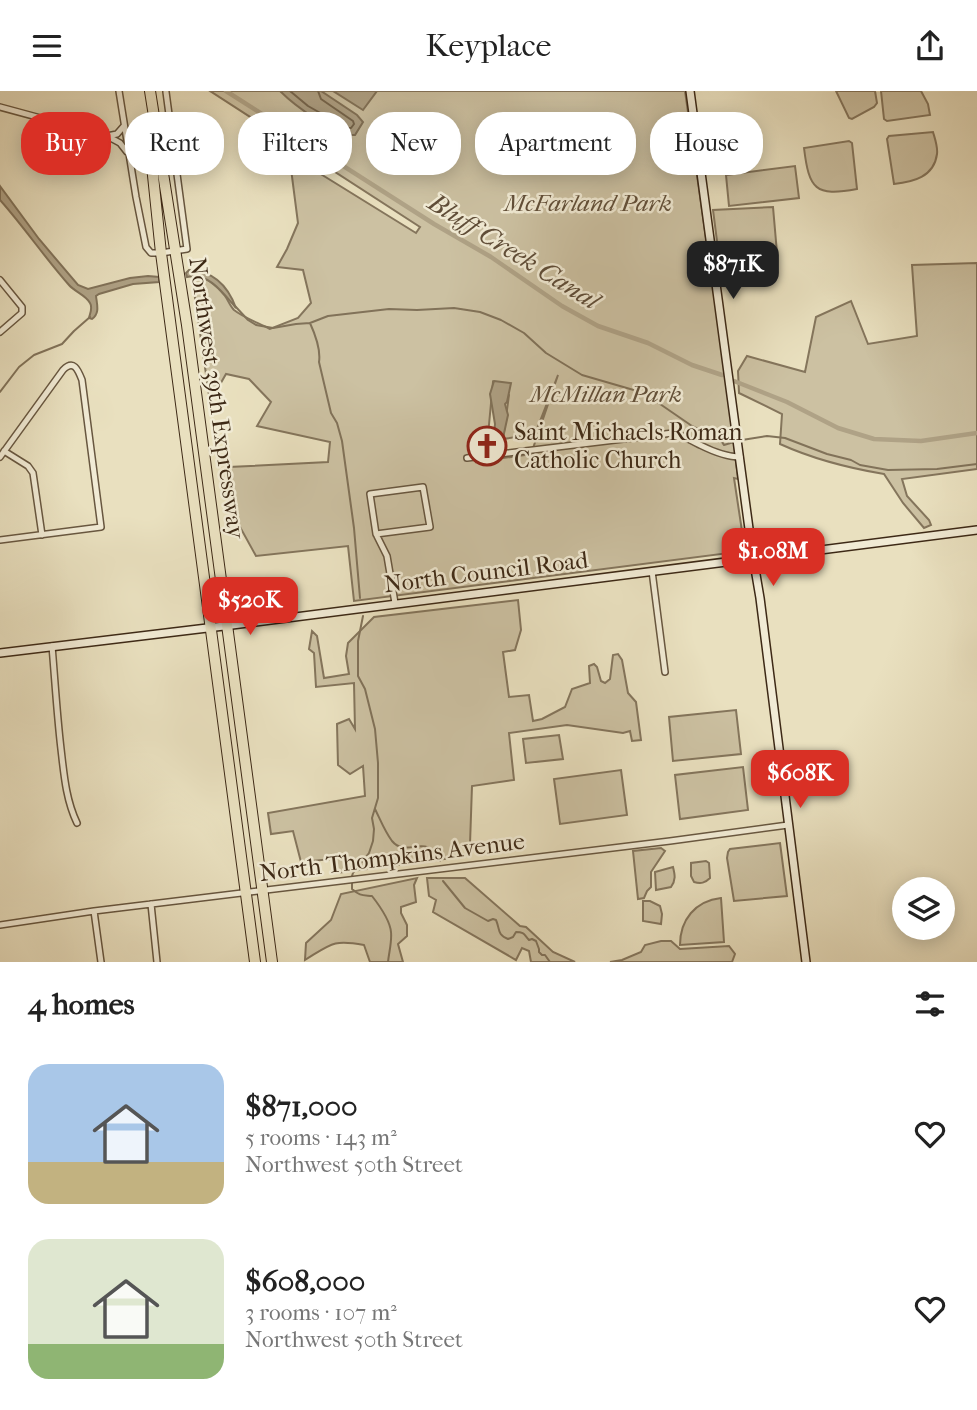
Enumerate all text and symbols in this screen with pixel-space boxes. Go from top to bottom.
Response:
icon: menu [28,27,66,65]
text: Keyplace [426,27,551,64]
icon: share [911,27,949,65]
chip: Buy [21,112,111,175]
chip: Rent [125,112,224,175]
chip: Filters [238,112,352,175]
chip: New [366,112,461,175]
chip: Apartment [475,112,636,175]
chip: House [650,112,763,175]
water label: Bluff Creek Canal [421,185,607,318]
park label: McFarland Park [502,189,672,217]
pin: $871K [684,241,782,301]
text: $871K [703,250,763,277]
street label: Northwest 39th Expressway [183,256,251,542]
park label: McMillan Park [528,380,682,408]
place label: Saint Michaels Roman Catholic Church [514,418,743,474]
church icon: Saint Michaels Roman Catholic Church [466,425,508,467]
pin: $1.08M [716,529,830,588]
text: $1.08M [738,537,808,564]
street label: North Council Road [382,545,591,598]
pin: $520K [201,577,299,637]
text: $520K [218,586,282,613]
pin: $608K [751,751,849,810]
text: $608K [767,759,833,786]
street label: North Thompkins Avenue [258,827,526,887]
map controls [892,877,955,940]
button: layers [892,877,955,940]
icon: filters [911,985,949,1023]
text: 4 homes [28,987,135,1022]
text: $871,000 [245,1089,358,1124]
icon: home [84,1092,168,1176]
icon: heart [911,1115,949,1153]
text: 5 rooms · 143 m² [245,1124,397,1151]
text: Northwest 50th Street [245,1151,463,1178]
text: $608,000 [245,1264,365,1299]
icon: home [84,1267,168,1351]
icon: heart [911,1290,949,1328]
text: 3 rooms · 107 m² [245,1299,397,1326]
text: Northwest 50th Street [245,1326,463,1353]

